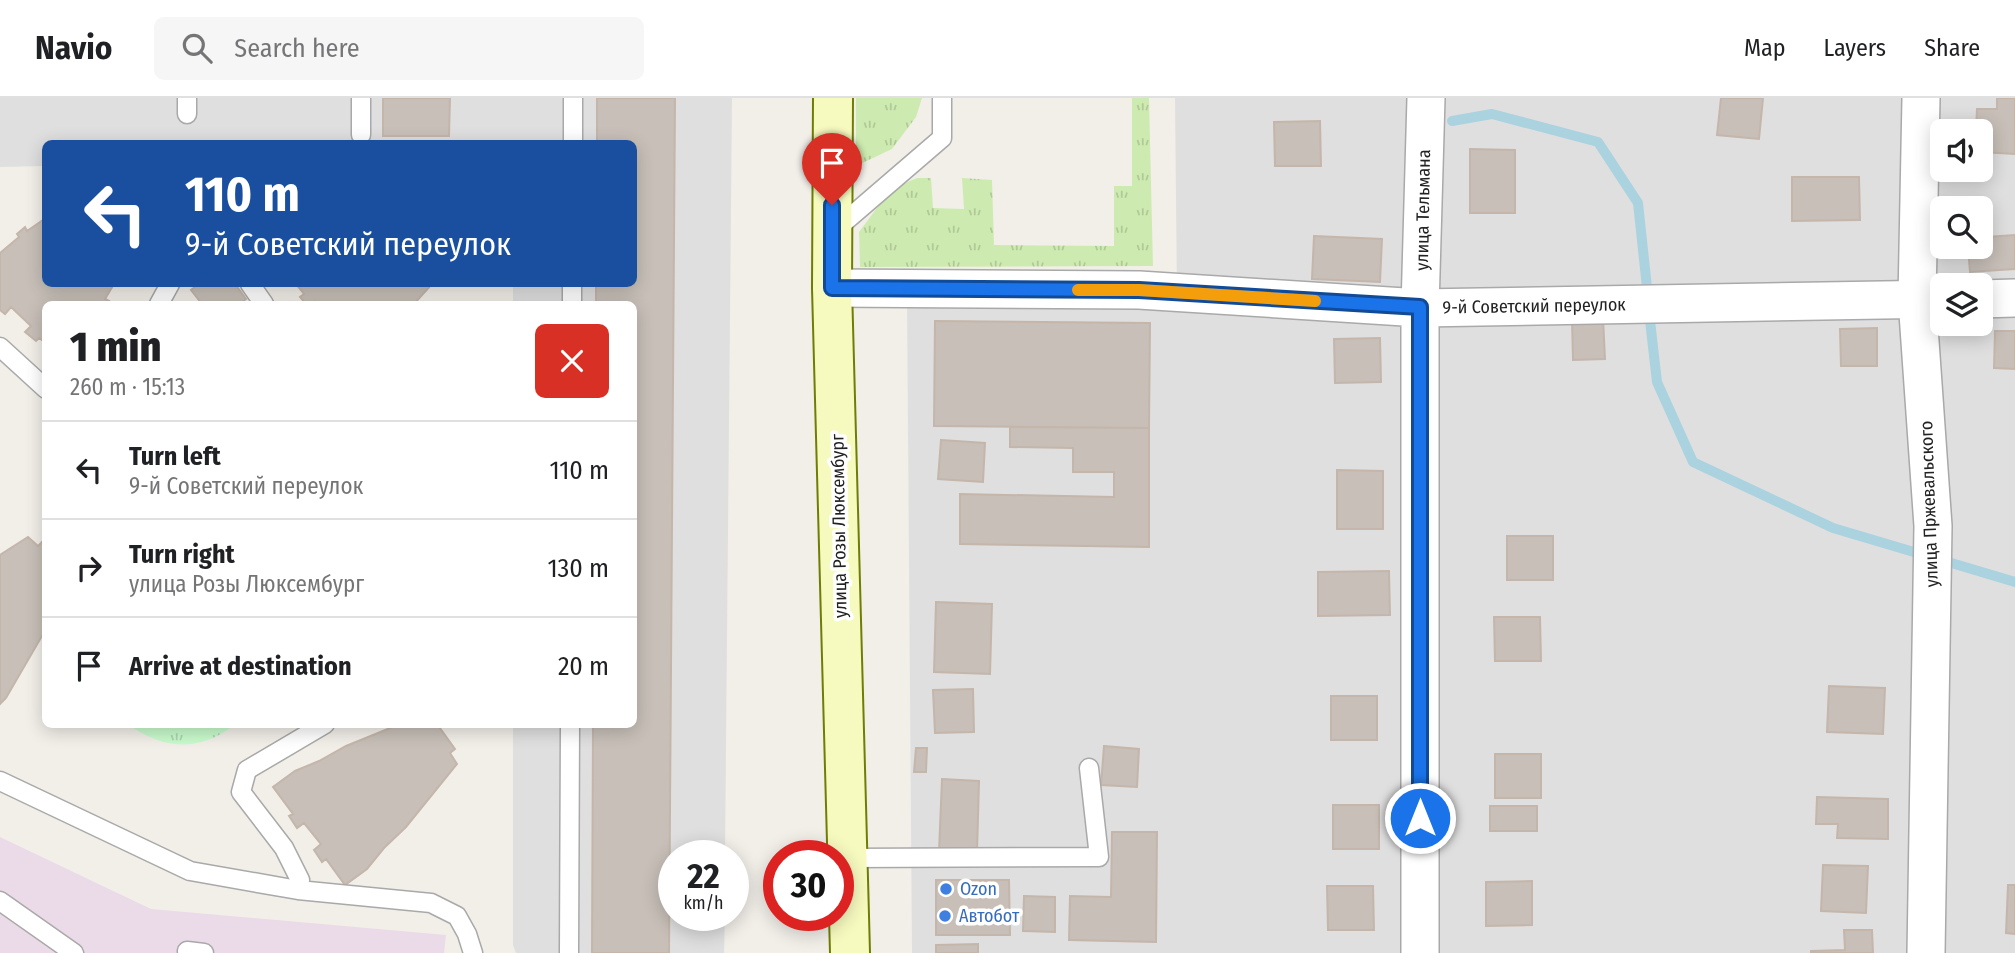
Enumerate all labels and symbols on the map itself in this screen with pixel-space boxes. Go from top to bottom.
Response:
pin [802,133,862,205]
street label: улица Тельмана [1411,149,1435,271]
street label: 9-й Советский переулок [1442,293,1626,319]
street label: улица Пржевальского [1915,420,1943,588]
street label: улица Розы Люксембург [826,434,852,618]
position arrow [1383,781,1457,855]
speed limit sign: 30 [763,840,854,931]
place label: Ozon [960,878,997,900]
marker: Ozon [938,881,954,897]
place label: Автобот [959,905,1020,927]
marker: Автобот [937,908,953,924]

